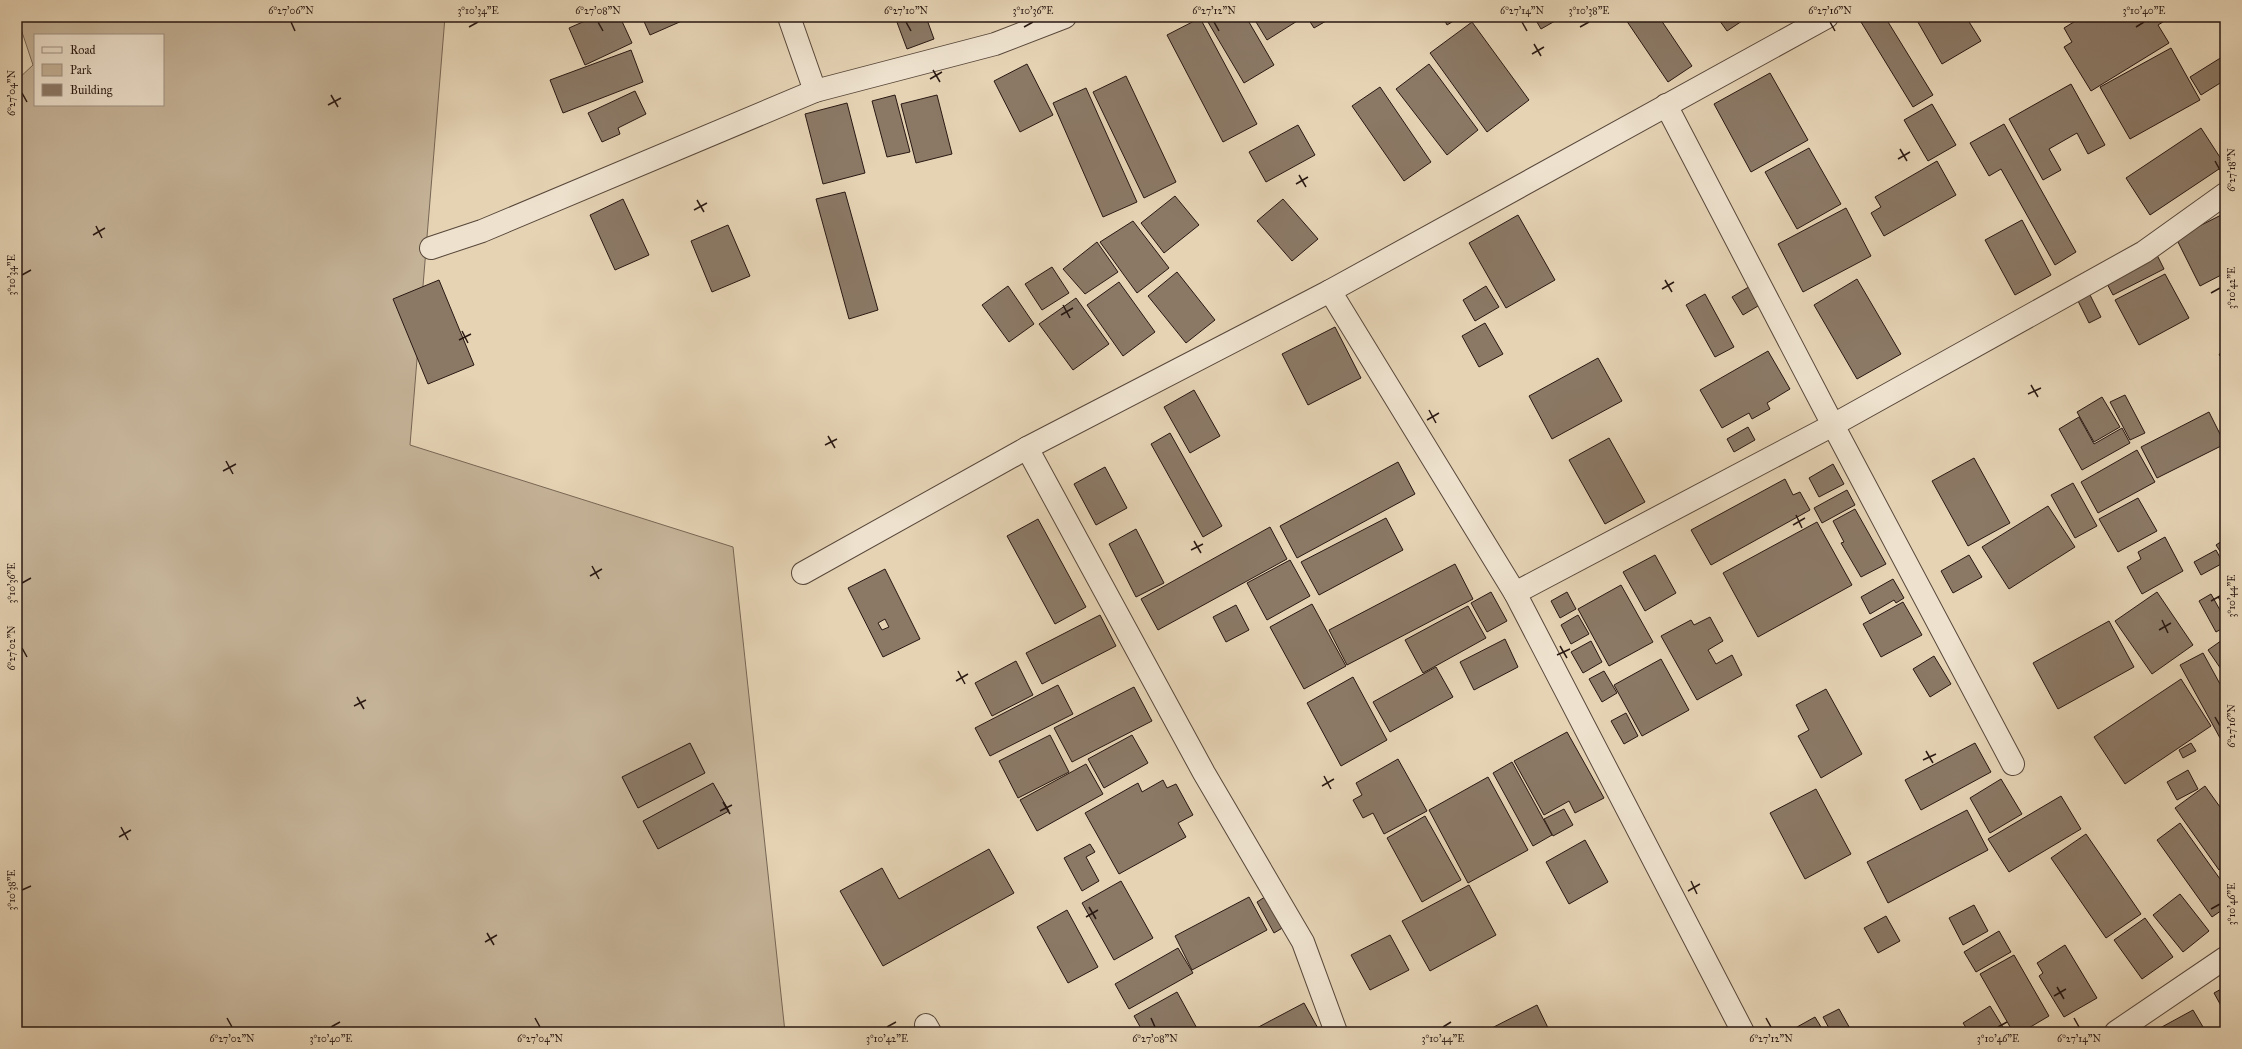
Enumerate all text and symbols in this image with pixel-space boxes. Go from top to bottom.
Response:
text: 6°27'06"N [268,5,314,17]
text: 3°10'34"E [457,5,499,17]
text: 6°27'08"N [575,5,621,17]
text: 6°27'10"N [884,5,929,17]
text: 3°10'36"E [1013,5,1053,17]
text: 6°27'12"N [1192,5,1236,17]
text: 6°27'14"N [1500,5,1544,17]
text: 3°10'38"E [1569,5,1609,17]
text: 6°27'16"N [1808,5,1852,17]
text: 3°10'40"E [2122,5,2166,17]
legend [34,34,164,106]
text: Road [70,43,96,57]
text: Park [70,63,92,77]
text: 6°27'04"N [6,70,18,116]
text: Building [70,83,113,98]
text: 6°27'18"N [2226,148,2238,192]
text: 3°10'34"E [6,254,18,296]
text: 3°10'42"E [2226,267,2238,309]
text: 3°10'36"E [6,563,18,603]
text: 3°10'44"E [2226,575,2238,617]
text: 6°27'02"N [6,625,18,671]
text: 6°27'16"N [2226,704,2238,748]
text: 3°10'38"E [6,870,18,910]
text: 3°10'46"E [2226,883,2238,925]
text: 6°27'02"N [209,1033,255,1045]
text: 3°10'40"E [309,1033,353,1045]
text: 6°27'04"N [517,1033,563,1045]
text: 3°10'42"E [866,1033,908,1045]
text: 6°27'08"N [1132,1033,1178,1045]
text: 3°10'44"E [1422,1033,1464,1045]
text: 6°27'12"N [1749,1033,1793,1045]
text: 3°10'46"E [1977,1033,2019,1045]
text: 6°27'14"N [2057,1033,2101,1045]

